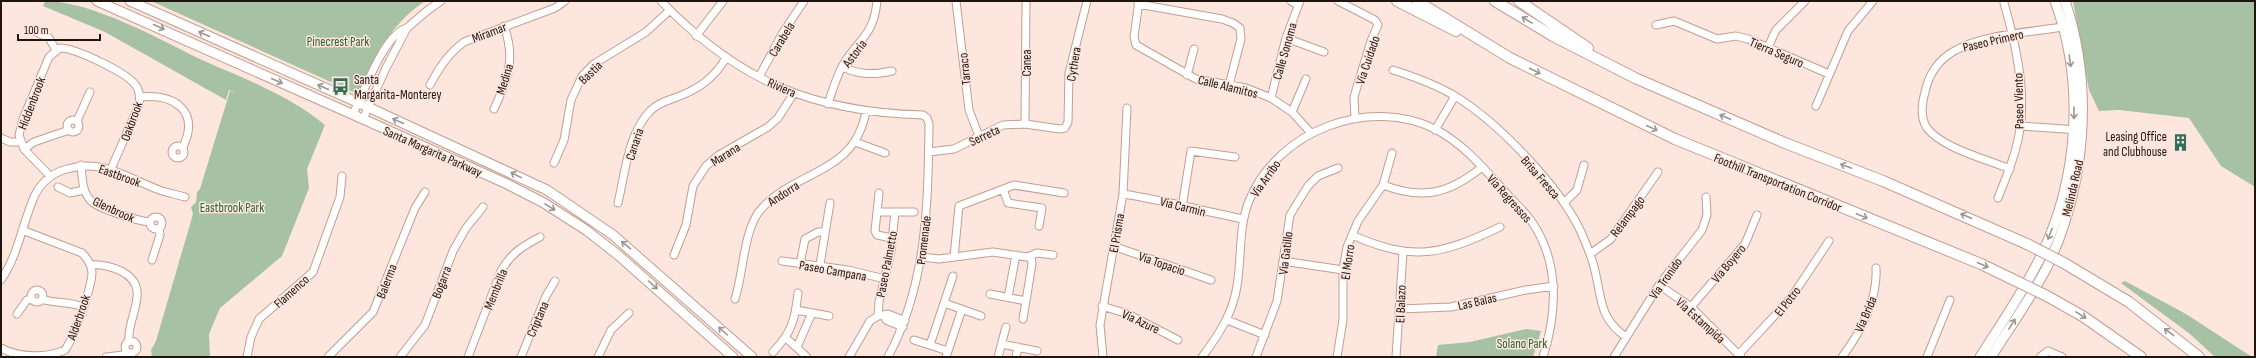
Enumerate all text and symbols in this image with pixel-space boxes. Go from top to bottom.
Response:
scale bar [18,16,100,42]
one-way arrow [1521,16,1533,24]
street label: Miramar [470,19,509,47]
street label: Carabela [765,19,798,60]
street label: Calle Sonoma [1269,21,1301,82]
text: 100 m [24,23,49,38]
one-way arrow [152,24,164,32]
street label: Paseo Primero [1961,26,2025,56]
one-way arrow [199,30,211,37]
park label: Pinecrest Park [307,34,369,50]
street label: Via Cuidado [1352,34,1384,87]
street label: Tierra Seguro [1747,34,1806,72]
street label: Astoria [839,37,870,71]
street label: Cythera [1063,46,1085,83]
street label: Canea [1019,50,1035,76]
street label: Tarraco [955,52,975,86]
one-way arrow [2066,54,2074,67]
street label: Bastia [575,58,606,88]
street label: Medina [493,62,517,97]
one-way arrow [1529,67,1541,75]
place label: Santa Margarita-Monterey [354,72,442,103]
street label: Calle Alamitos [1196,72,1260,102]
street label: Paseo Viento [2011,73,2027,129]
street label: Hiddenbrook [15,75,49,132]
street label: Riviera [765,75,798,101]
bus stop icon: Santa Margarita-Monterey [331,76,351,96]
one-way arrow [271,78,283,85]
one-way arrow [317,83,329,90]
street label: Oakbrook [117,99,146,143]
one-way arrow [2070,106,2078,119]
one-way arrow [1720,113,1732,120]
one-way arrow [393,117,405,124]
street label: Serreta [966,122,1002,150]
street label: Santa Margarita Parkway [381,123,485,181]
one-way arrow [1645,125,1657,132]
street label: Canaria [622,126,648,162]
place label: Leasing Office and Clubhouse [2103,129,2167,160]
building icon: Leasing Office and Clubhouse [2170,133,2190,153]
street label: Marana [708,139,743,170]
street label: Foothill Transportation Corridor [1711,150,1844,216]
street label: Brisa Fresca [1517,153,1563,203]
street label: Via Arribo [1247,157,1284,200]
street label: Melinda Road [2059,158,2087,218]
street label: Eastbrook [96,161,143,191]
one-way arrow [1840,162,1852,170]
one-way arrow [511,171,523,178]
street label: Via Regressos [1483,171,1535,226]
street label: Andorra [764,178,802,210]
street label: Glenbrook [90,193,137,227]
street label: Relampago [1607,193,1649,240]
street label: Via Carmin [1158,194,1207,220]
park label: Eastbrook Park [200,200,264,216]
one-way arrow [544,203,556,211]
street label: El Prisma [1106,212,1128,254]
one-way arrow [1856,212,1868,220]
one-way arrow [1960,212,1972,219]
street label: Promenade [913,215,935,266]
one-way arrow [2046,227,2054,239]
street label: Paseo Palmetto [873,230,901,299]
street label: Via Gatillo [1275,231,1297,276]
one-way arrow [620,240,631,249]
street label: Via Boyero [1708,241,1750,286]
street label: El Morro [1338,243,1358,281]
street label: Via Topacio [1136,248,1187,279]
street label: Via Tronido [1646,255,1686,303]
street label: Paseo Campana [798,257,868,285]
street label: Balerma [373,262,401,301]
one-way arrow [1976,262,1988,269]
street label: Bogarra [428,264,455,301]
street label: Membrilla [481,267,511,312]
street label: Flamenco [271,272,313,312]
one-way arrow [648,281,658,290]
street label: El Potro [1771,283,1804,320]
street label: El Balazo [1392,285,1410,323]
street label: Las Balas [1456,290,1499,314]
street label: Alderbrook [63,292,94,343]
street label: Via Estampida [1672,294,1728,347]
street label: Via Brida [1851,294,1881,335]
street label: Criptana [523,299,553,340]
street label: Via Azure [1119,306,1162,338]
one-way arrow [2075,311,2086,319]
one-way arrow [2008,319,2016,330]
one-way arrow [718,326,728,336]
one-way arrow [2164,328,2175,336]
park label: Solano Park [1497,336,1547,352]

